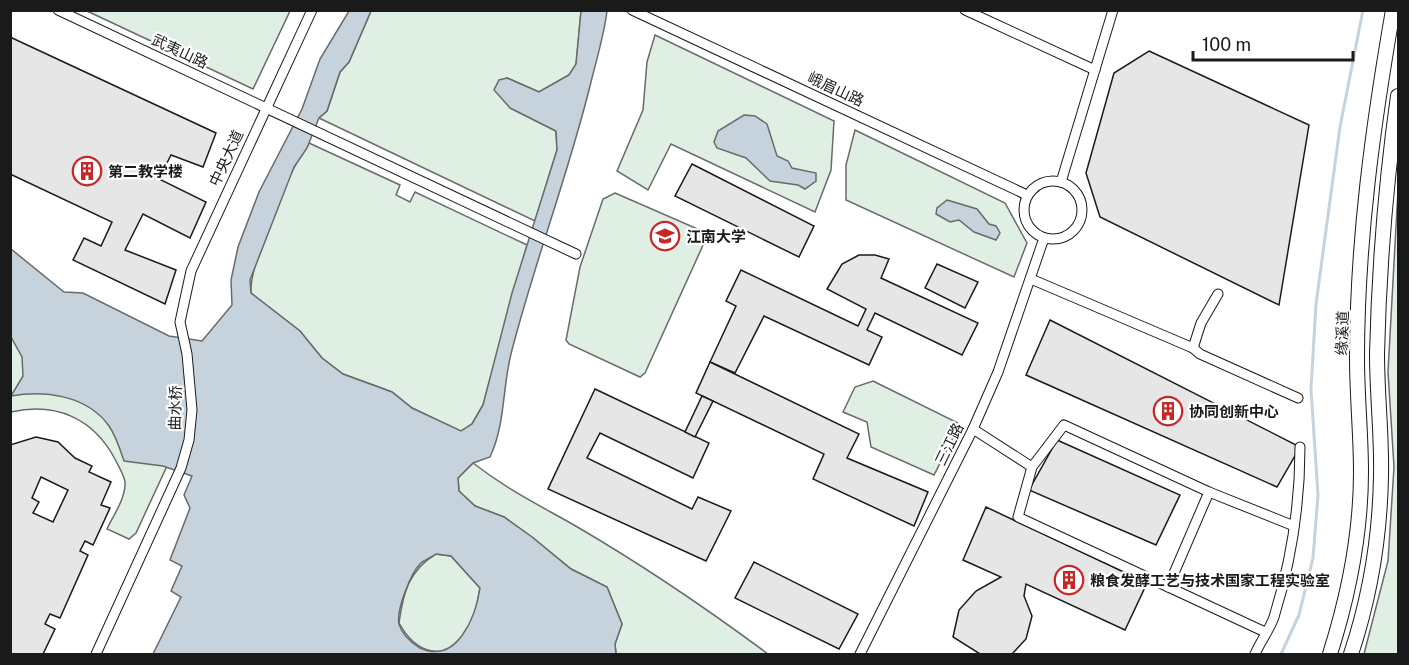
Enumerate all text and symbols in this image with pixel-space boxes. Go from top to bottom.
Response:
scale bar [1193,24,1354,62]
street label: 武夷山路 [149,31,211,71]
text: 100 m [1202,34,1251,55]
street label: 峨眉山路 [805,69,867,109]
street label: 中央大道 [206,127,246,189]
building icon: 第二教学楼 [71,155,103,187]
place label: 第二教学楼 [108,163,183,180]
school or university icon: 江南大学 [649,220,681,252]
place label: 江南大学 [686,228,746,245]
street label: 缘溪道 [1333,310,1351,356]
street label: 曲水桥 [166,385,184,431]
building icon: 协同创新中心 [1152,395,1184,427]
place label: 协同创新中心 [1189,403,1279,420]
street label: 三江路 [931,420,967,468]
building icon: 粮食发酵工艺与技术国家工程实验室 [1053,564,1085,596]
place label: 粮食发酵工艺与技术国家工程实验室 [1090,572,1330,589]

